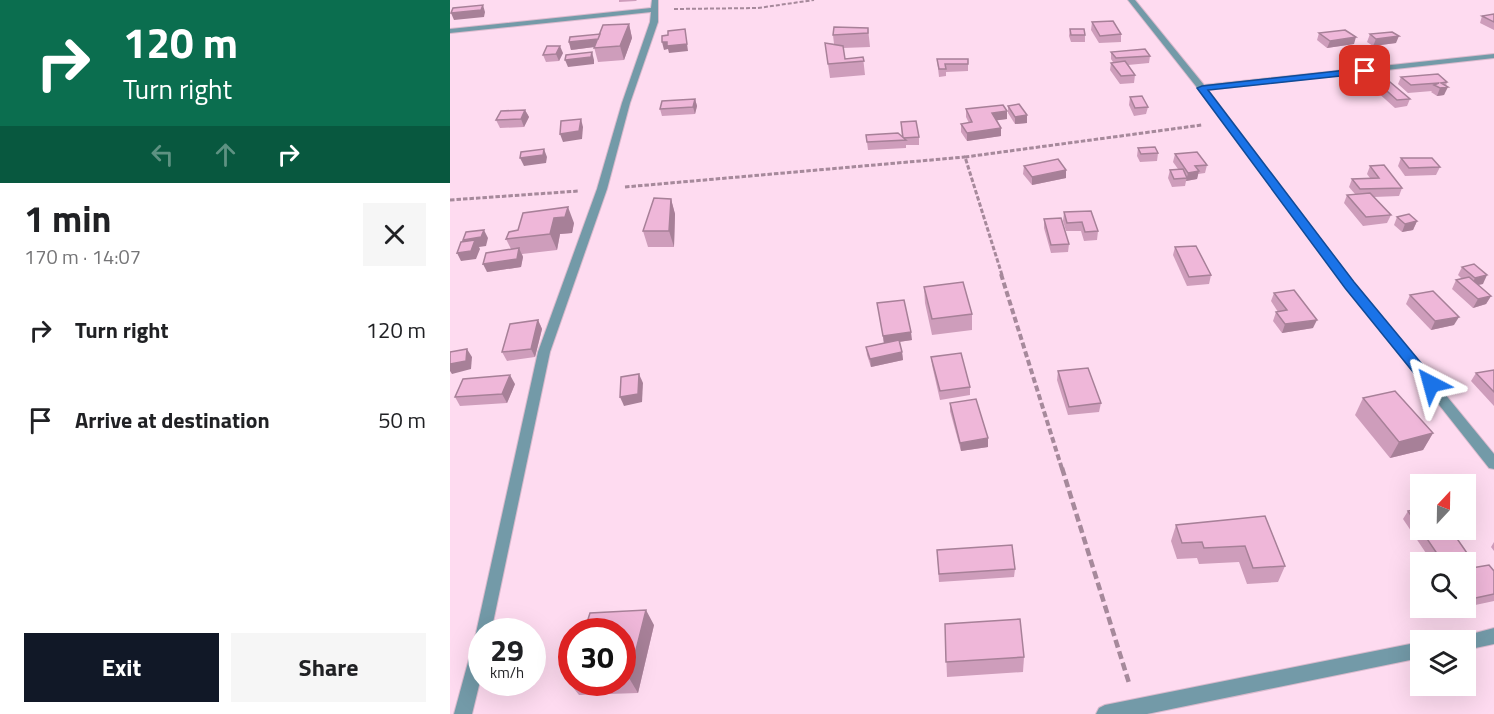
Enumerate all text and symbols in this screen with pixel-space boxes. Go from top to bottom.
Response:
text: 120 m [123,10,238,74]
icon: right [24,24,102,102]
pin [1339,45,1390,96]
icon: arrive [1348,54,1381,87]
text: Turn right [123,68,232,109]
icon: left [146,138,179,171]
icon: ahead [209,138,242,171]
icon: right [272,138,305,171]
text: 1 min [24,191,111,246]
button: close [363,203,426,266]
text: 170 m · 14:07 [24,241,141,272]
text: Turn right [75,313,169,347]
text: 120 m [366,313,426,347]
icon: right [24,314,57,347]
position arrow [1399,352,1463,416]
text: Arrive at destination [75,403,270,437]
text: 50 m [378,403,426,437]
icon: arrive [24,404,57,437]
north arrow [1410,474,1476,540]
map controls [1410,474,1476,696]
button: search [1410,552,1476,618]
speed limit sign: 30 [558,618,636,696]
text: 29 [490,627,524,673]
button: layers [1410,630,1476,696]
button: Exit [24,633,219,702]
button: Share [231,633,426,702]
text: km/h [490,661,524,684]

